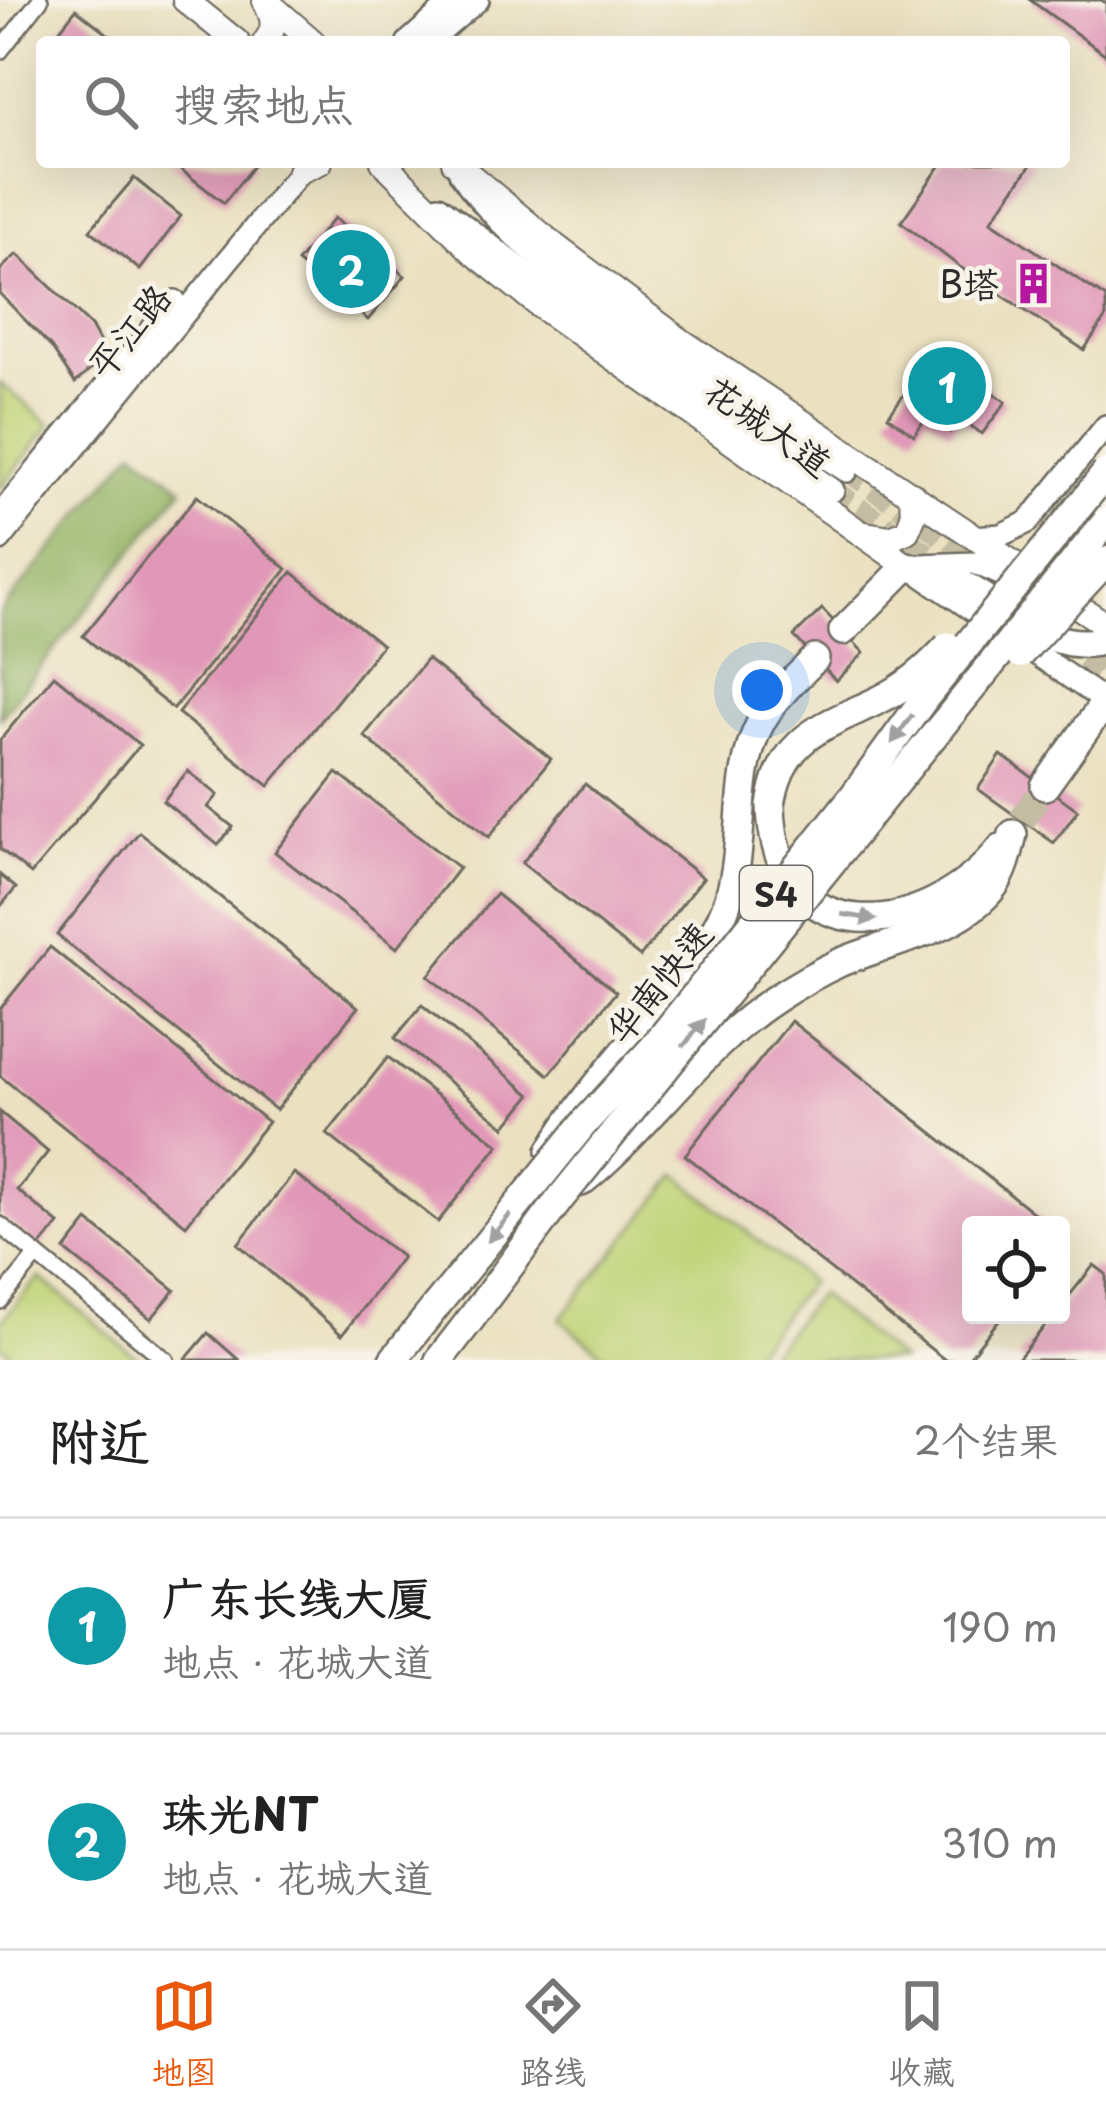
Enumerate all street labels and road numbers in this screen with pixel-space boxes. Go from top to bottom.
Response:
street label: 平江路 [73,271,183,389]
street label: 花城大道 [695,362,843,488]
road number: S4 [740,866,812,920]
street label: 华南快速 [592,908,724,1054]

